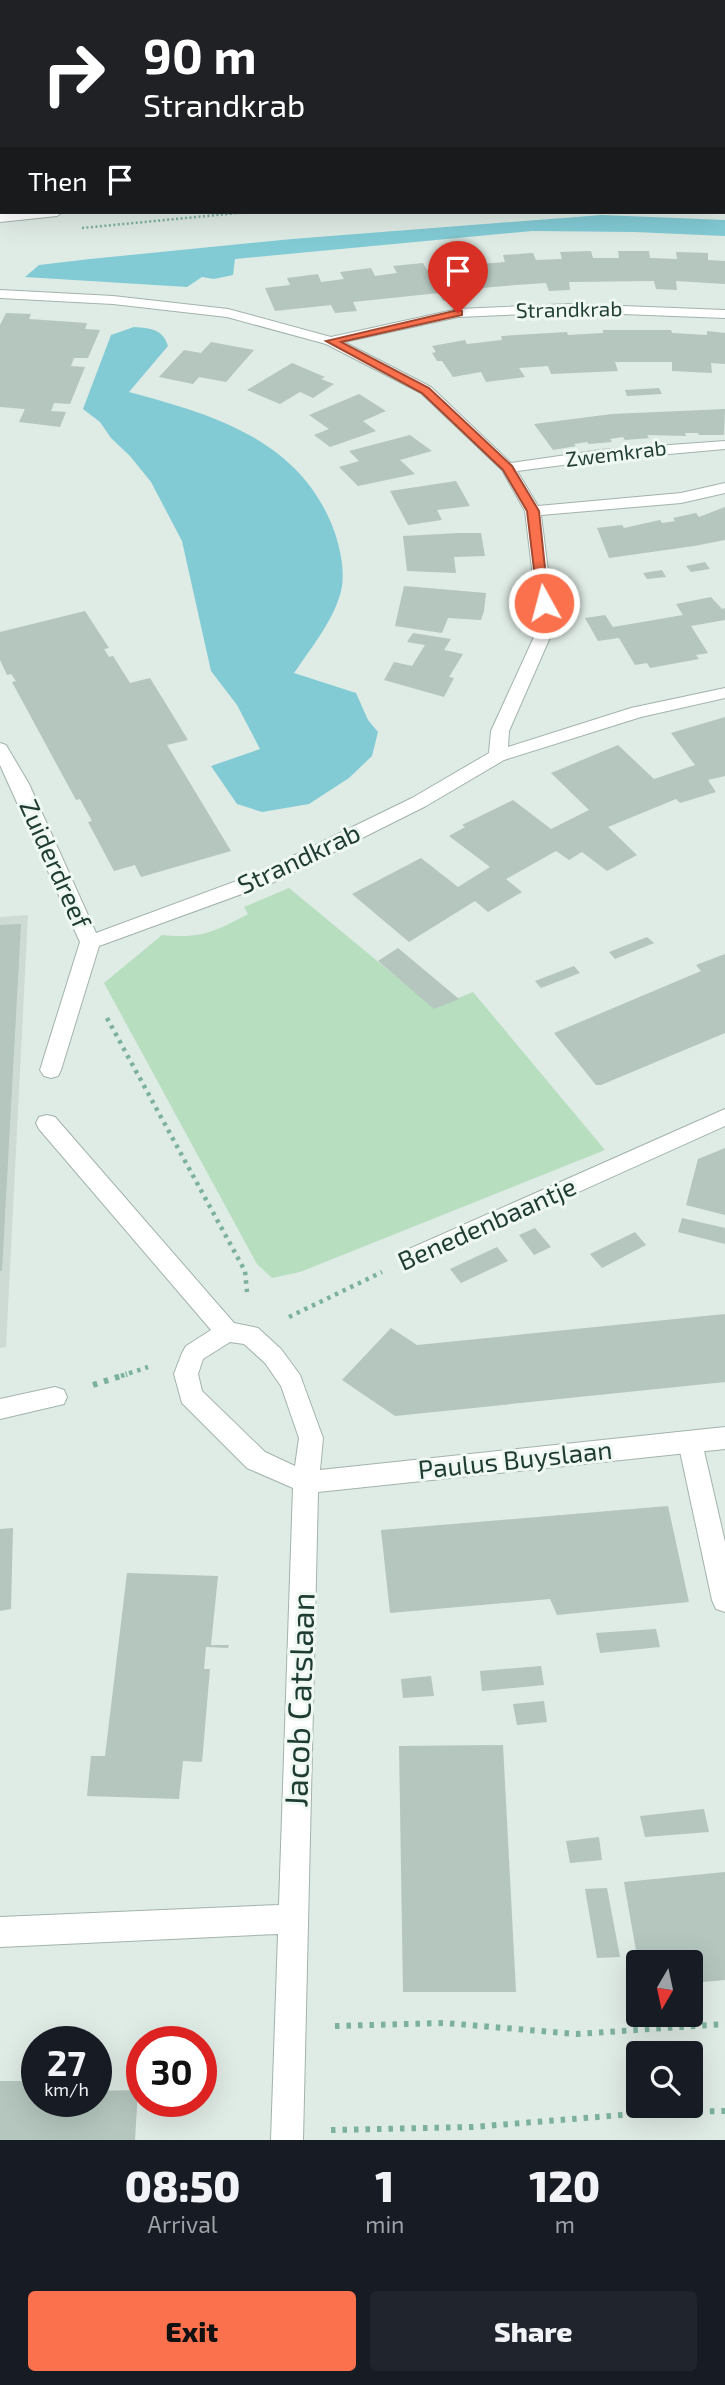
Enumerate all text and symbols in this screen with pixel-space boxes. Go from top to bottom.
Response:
text: 90 m [143,25,257,84]
icon: right [28,28,119,119]
text: Strandkrab [143,85,305,123]
icon: arrive [101,161,139,199]
text: Then [28,165,87,196]
pin [428,241,488,313]
icon: arrive [439,252,477,290]
street label: Strandkrab [516,295,622,322]
street label: Zwemkrab [564,434,668,471]
position arrow [507,566,581,640]
street label: Zuiderdreef [14,794,99,934]
street label: Strandkrab [232,816,365,900]
street label: Benedenbaantje [392,1169,580,1276]
street label: Paulus Buyslaan [416,1433,614,1484]
street label: Jacob Catslaan [275,1592,321,1808]
north arrow [626,1950,704,2026]
map controls [626,1950,703,2118]
speed limit sign: 30 [126,2026,217,2117]
text: 27 [47,2041,86,2083]
button: search [626,2041,703,2118]
text: km/h [44,2078,89,2100]
text: 08:50 [125,2160,240,2210]
text: 1 [375,2160,394,2210]
text: 120 [529,2160,600,2210]
text: Arrival [148,2210,218,2238]
text: min [365,2210,404,2238]
text: m [555,2210,575,2238]
button: Exit [28,2291,356,2371]
button: Share [370,2291,697,2371]

